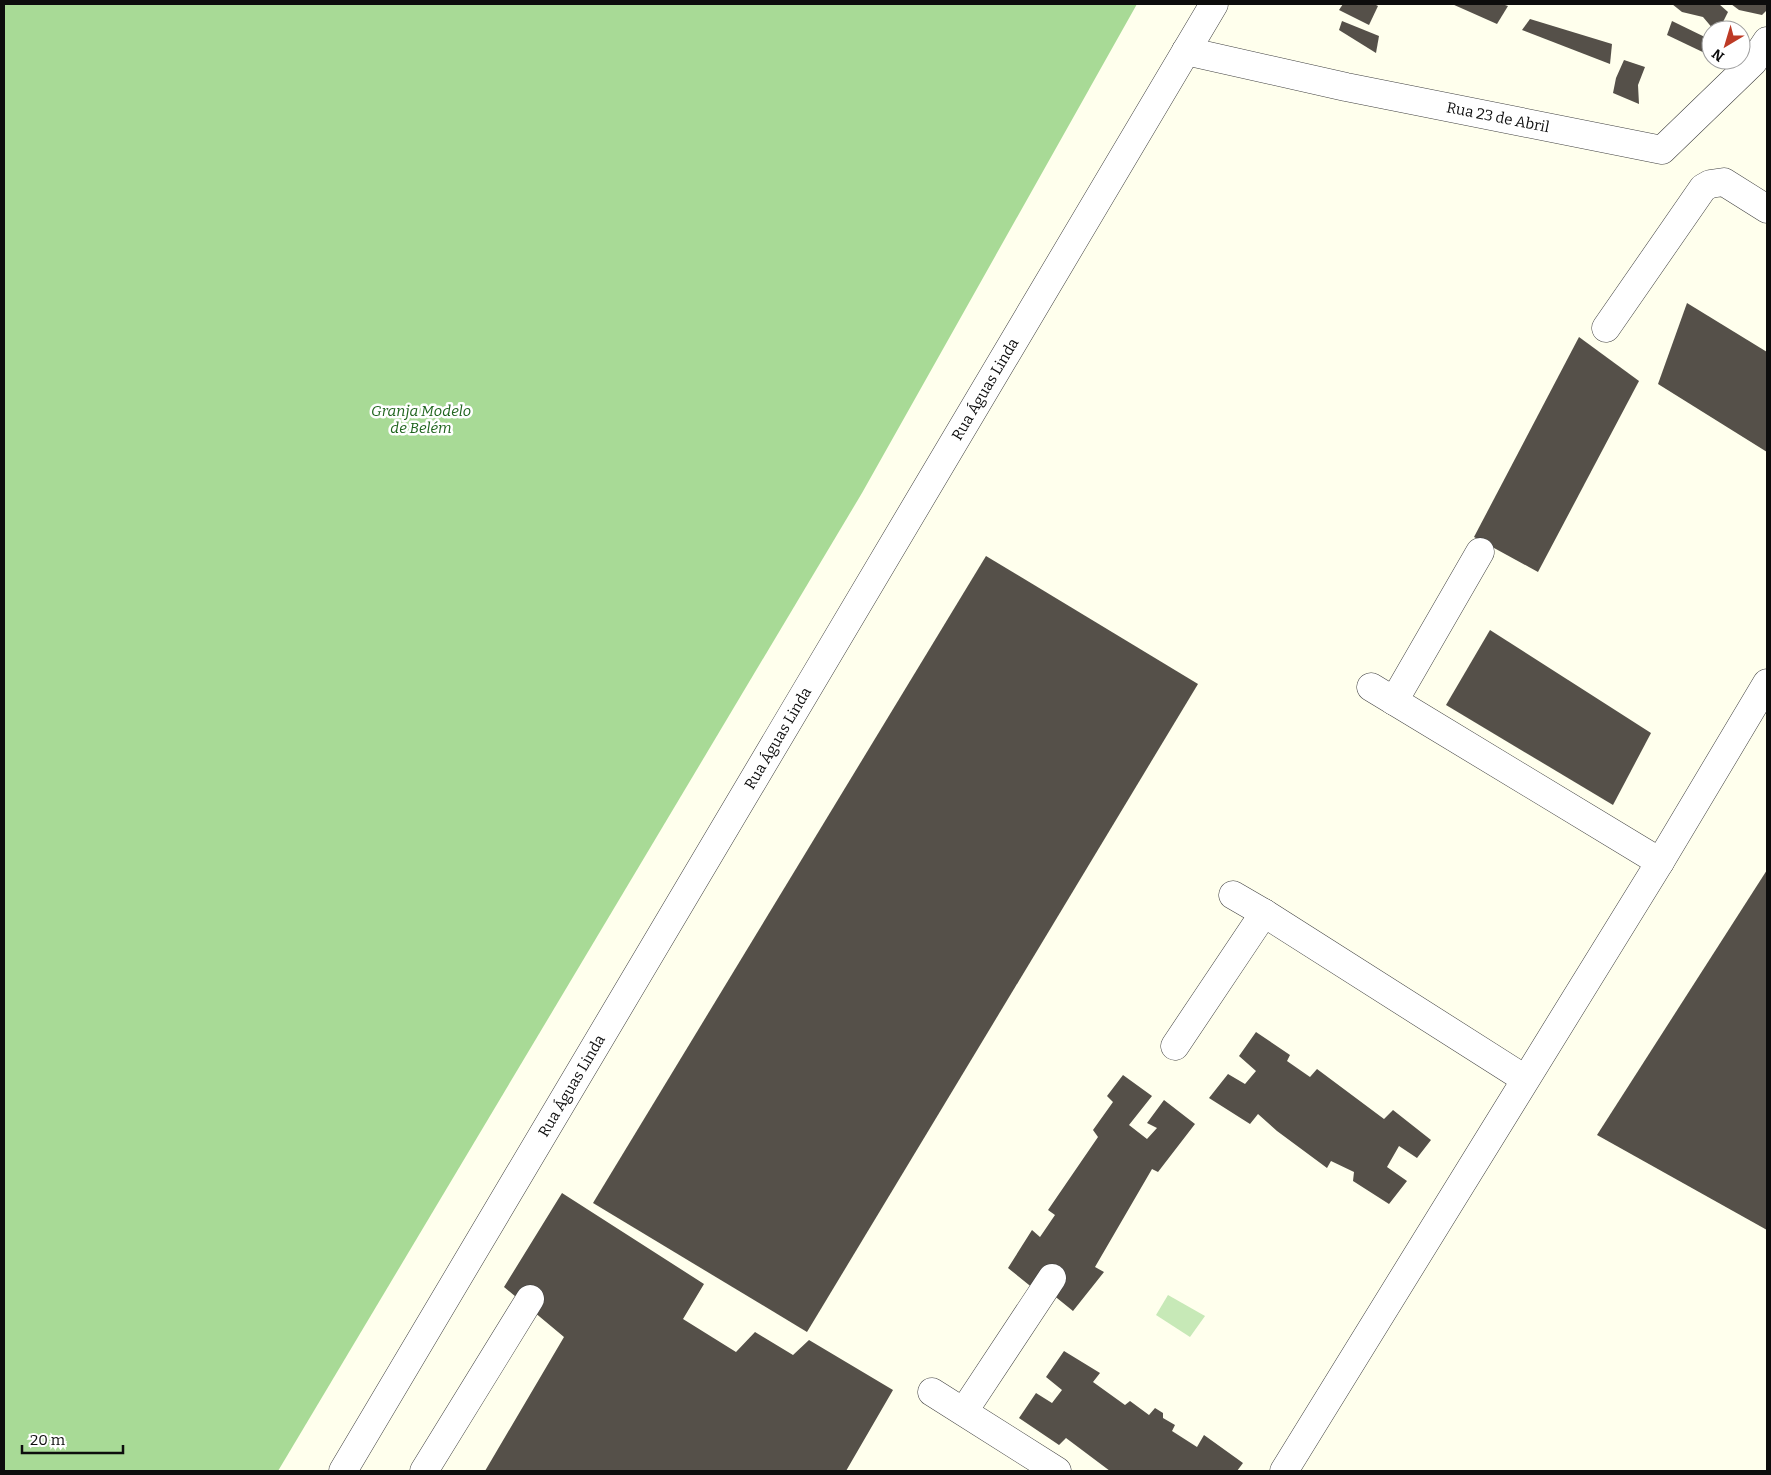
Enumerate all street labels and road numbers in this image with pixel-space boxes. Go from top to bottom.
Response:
street label: Rua 23 de Abril [1445,98,1551,136]
street label: Rua Águas Linda [948,335,1022,444]
street label: Rua Águas Linda [741,684,815,793]
street label: Rua Águas Linda [534,1032,609,1140]

